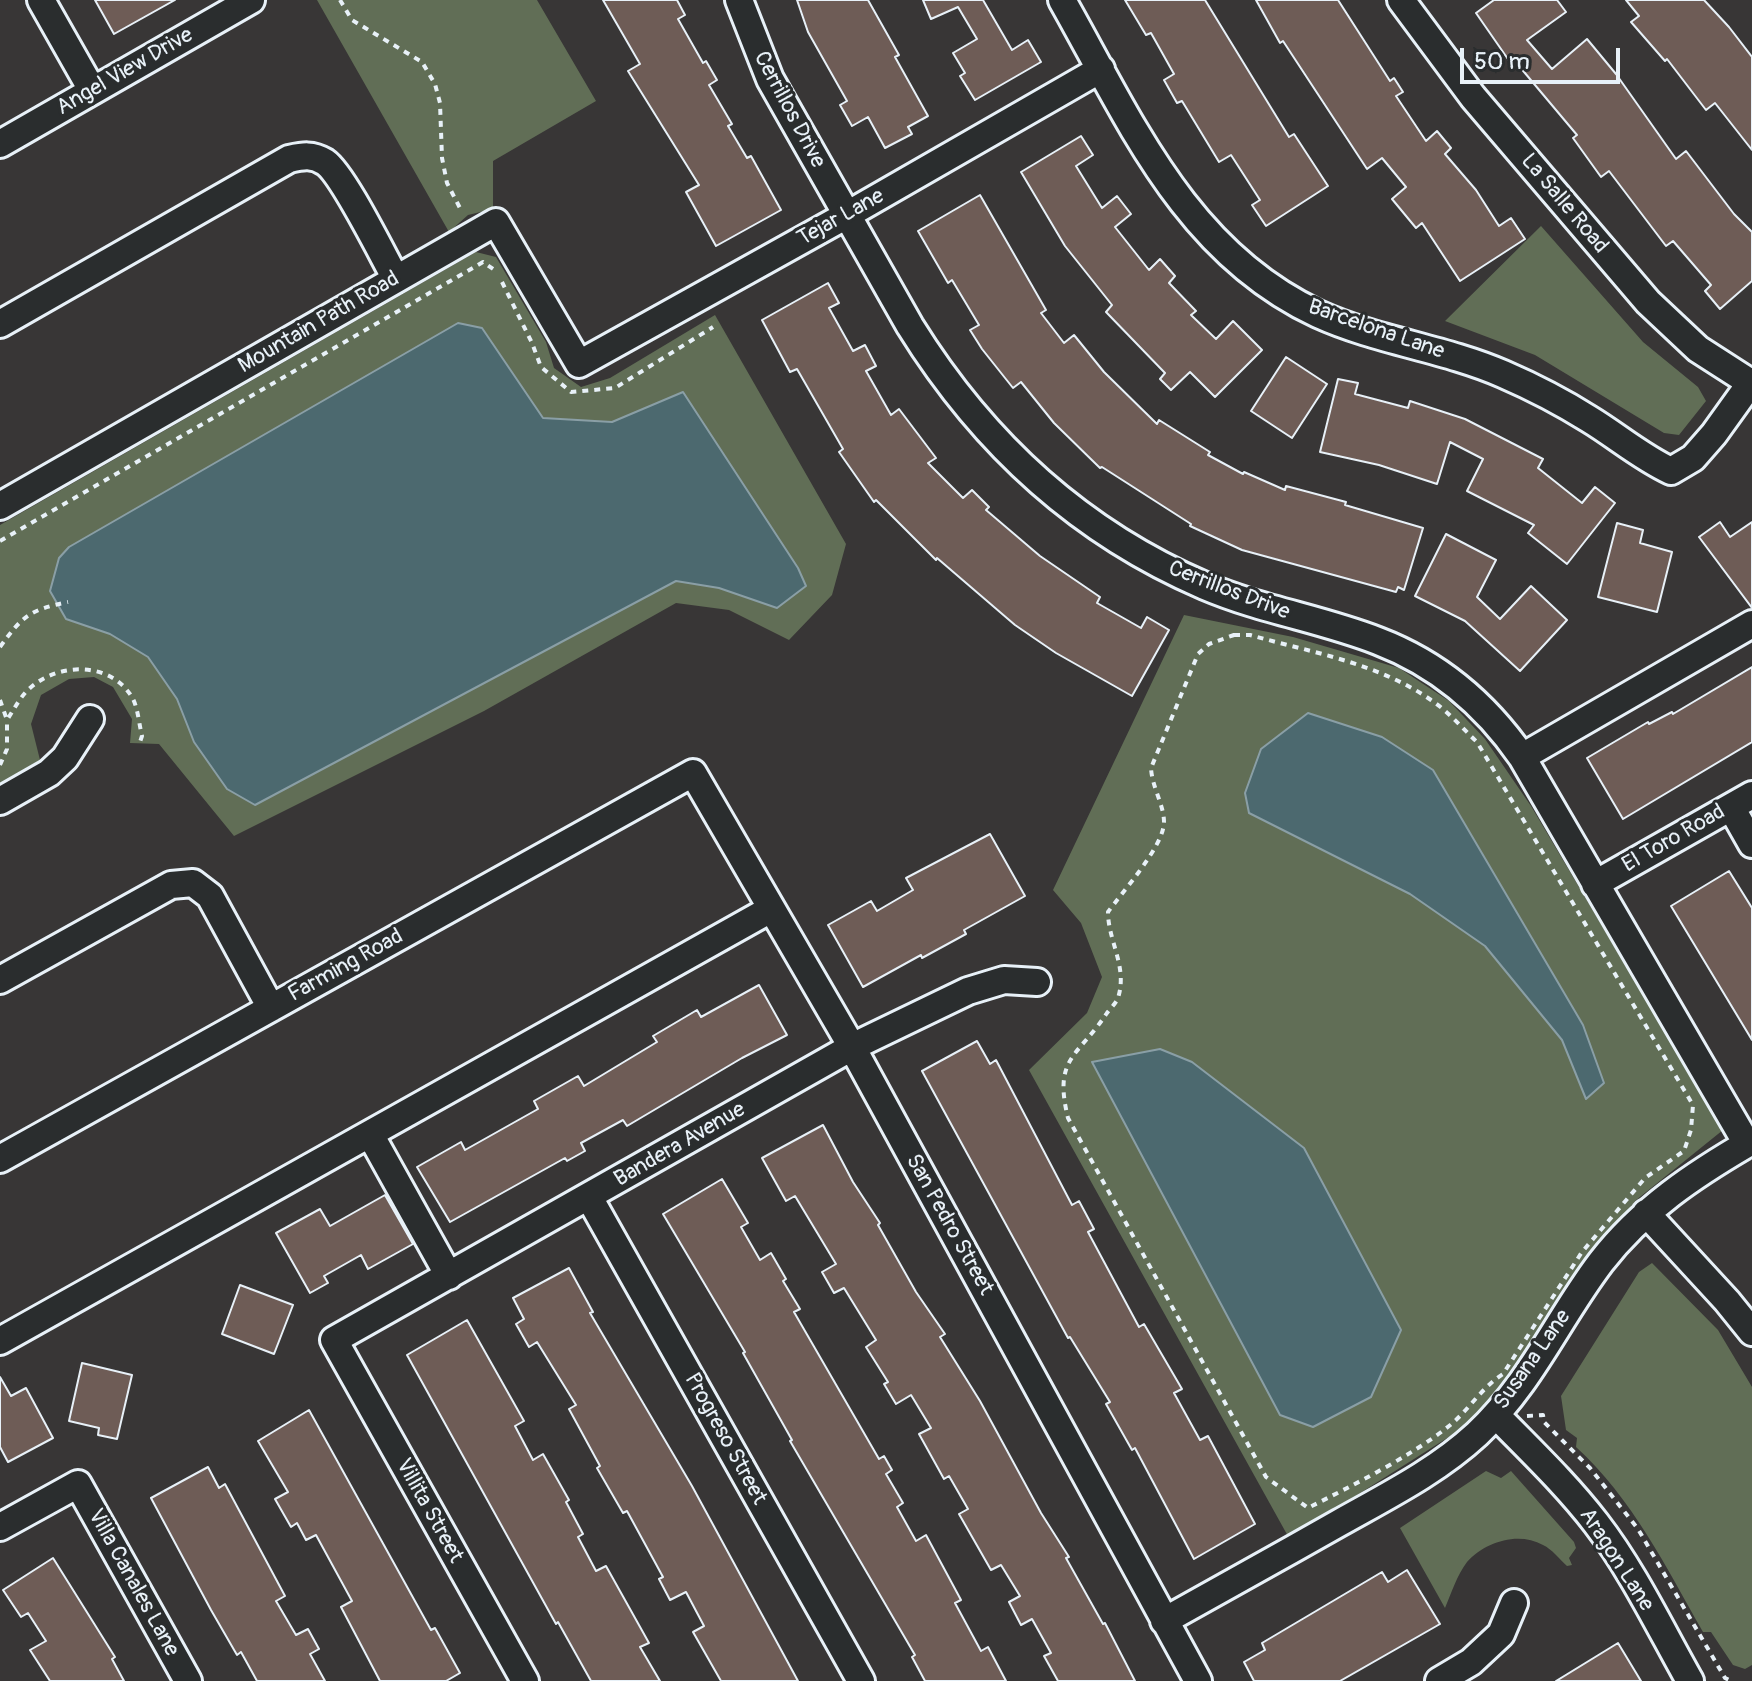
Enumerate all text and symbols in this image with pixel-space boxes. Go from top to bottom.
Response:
street label: Angel View Drive [52,22,198,122]
scale bar [1464,32,1624,82]
street label: Cerrillos Drive [747,47,831,173]
text: 50 m [1474,47,1530,76]
street label: La Salle Road [1515,149,1613,259]
street label: Tejar Lane [793,183,889,253]
street label: Mountain Path Road [234,266,404,380]
street label: Barcelona Lane [1305,294,1447,366]
street label: Cerrillos Drive [1165,556,1293,626]
street label: El Toro Road [1618,799,1730,879]
street label: Farming Road [284,924,408,1008]
street label: Bandera Avenue [610,1097,750,1193]
street label: San Pedro Street [899,1150,999,1300]
street label: Susana Lane [1489,1305,1577,1415]
street label: Progreso Street [678,1369,772,1509]
street label: Villita Street [390,1454,468,1568]
street label: Aragon Lane [1573,1504,1659,1616]
street label: Villa Canales Lane [82,1505,184,1661]

